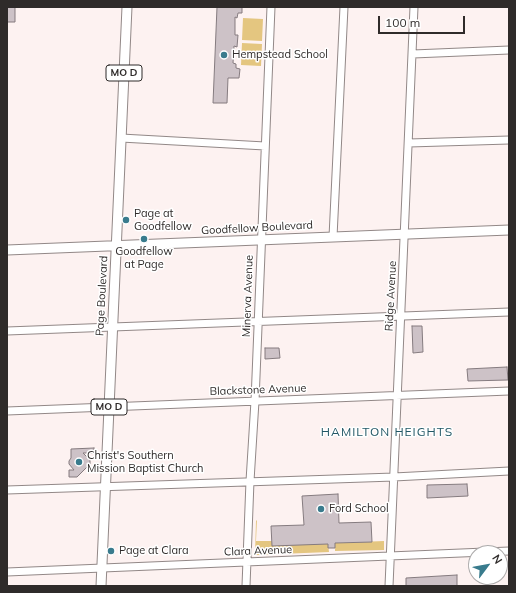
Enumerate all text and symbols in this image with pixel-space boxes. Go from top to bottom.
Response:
scale bar [380,8,467,34]
text: 100 m [385,15,420,30]
place label: Hempstead School [232,48,328,62]
marker: Hempstead School [219,50,229,60]
road number: MO D [106,65,142,81]
place label: Page at Goodfellow [134,207,192,233]
marker: Page at Goodfellow [121,215,131,225]
street label: Goodfellow Boulevard [201,218,313,238]
marker: Goodfellow at Page [139,234,149,244]
place label: Goodfellow at Page [115,245,173,271]
street label: Page Boulevard [93,255,111,337]
street label: Minerva Avenue [240,255,256,337]
street label: Ridge Avenue [383,260,399,332]
street label: Blackstone Avenue [209,382,307,398]
road number: MO D [91,399,127,415]
district label: HAMILTON HEIGHTS [321,425,453,439]
place label: Christ's Southern Mission Baptist Church [87,449,204,475]
marker: Christ's Southern Mission Baptist Church [74,457,84,467]
place label: Ford School [329,502,389,516]
marker: Ford School [316,504,326,514]
street label: Clara Avenue [224,543,292,559]
place label: Page at Clara [119,544,189,558]
north arrow [468,545,508,585]
marker: Page at Clara [106,546,116,556]
text: N [489,552,505,566]

